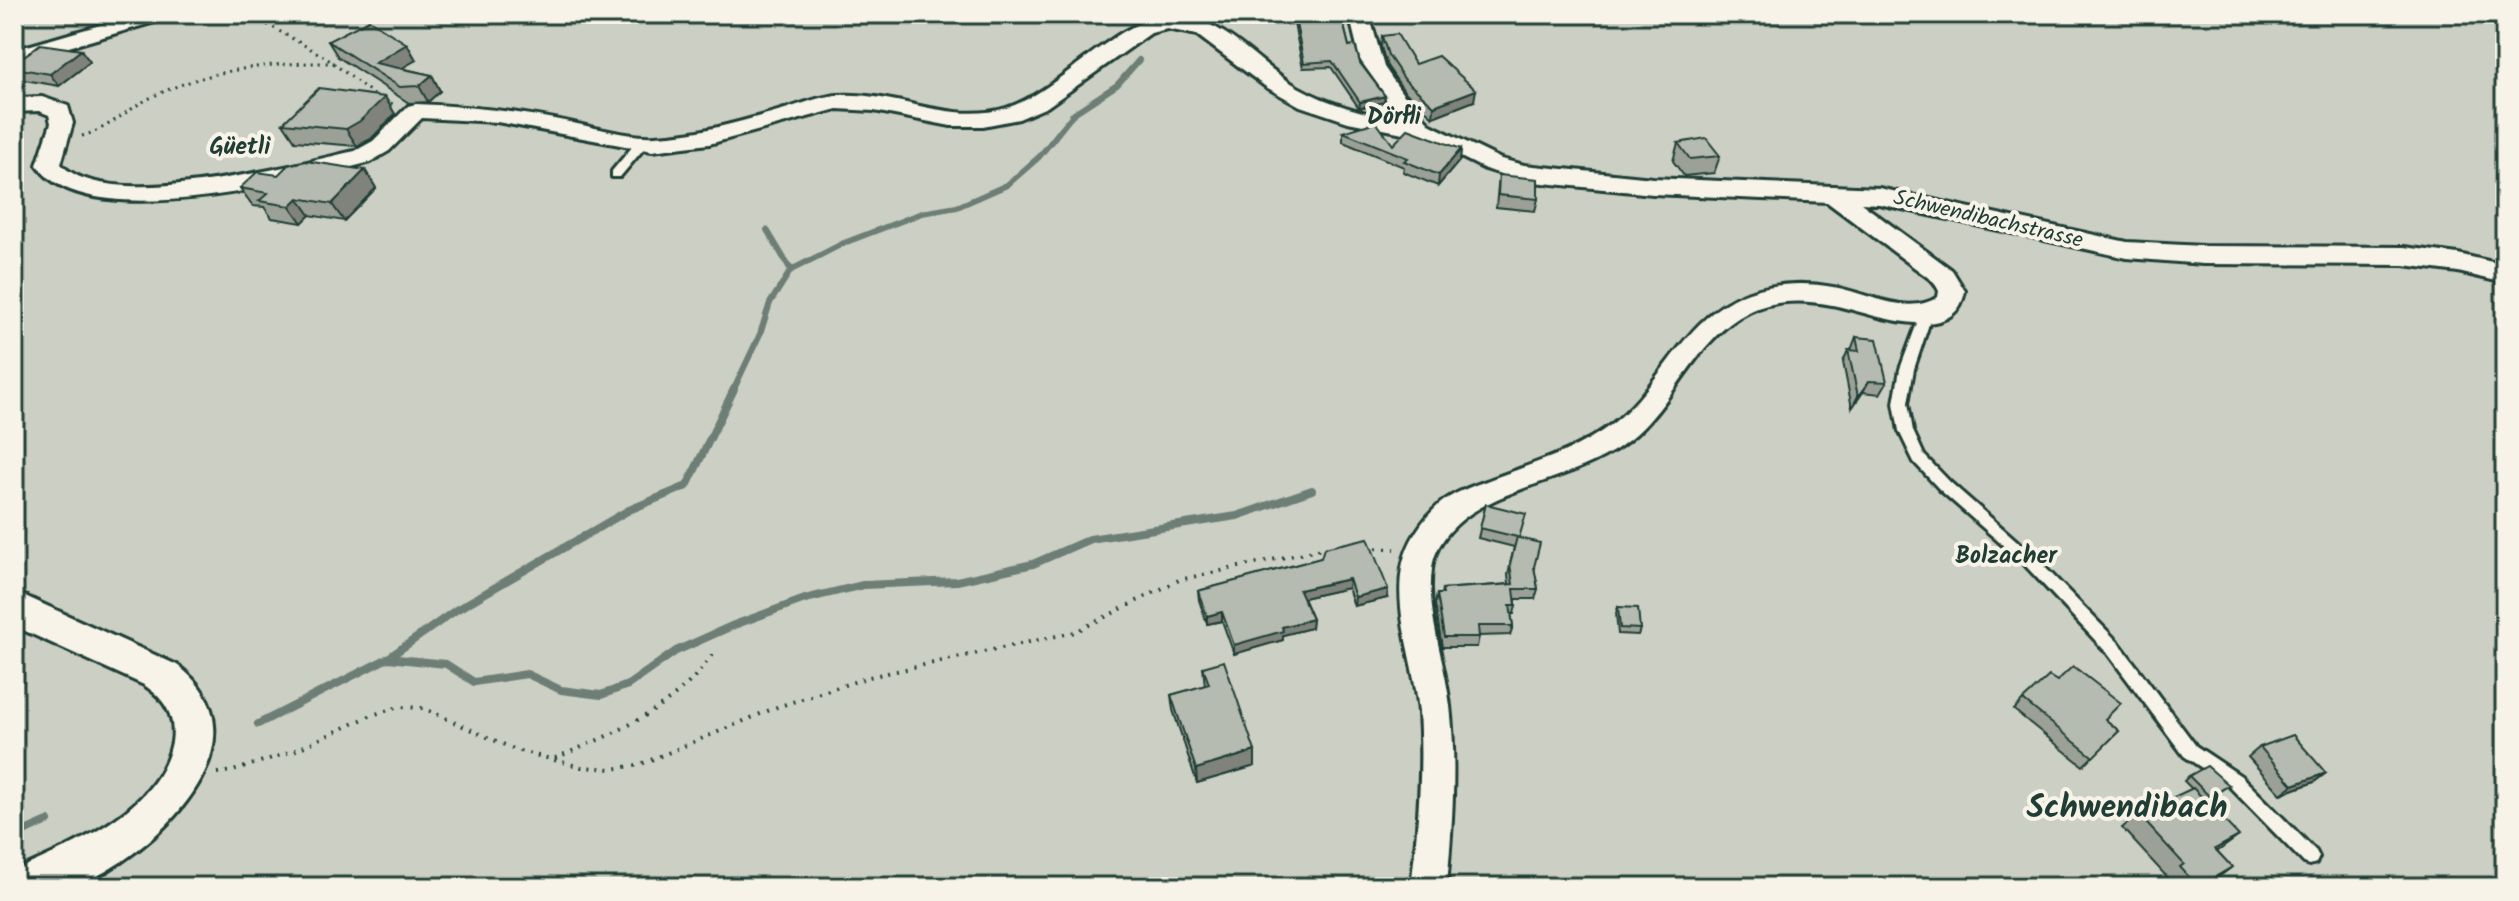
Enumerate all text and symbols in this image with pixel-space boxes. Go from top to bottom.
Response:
district label: Dörfli [1367,98,1422,137]
district label: Güetli [210,128,271,167]
street label: Schwendibachstrasse [1890,181,2086,259]
district label: Bolzacher [1955,537,2058,576]
district label: Schwendibach [2026,783,2228,834]

